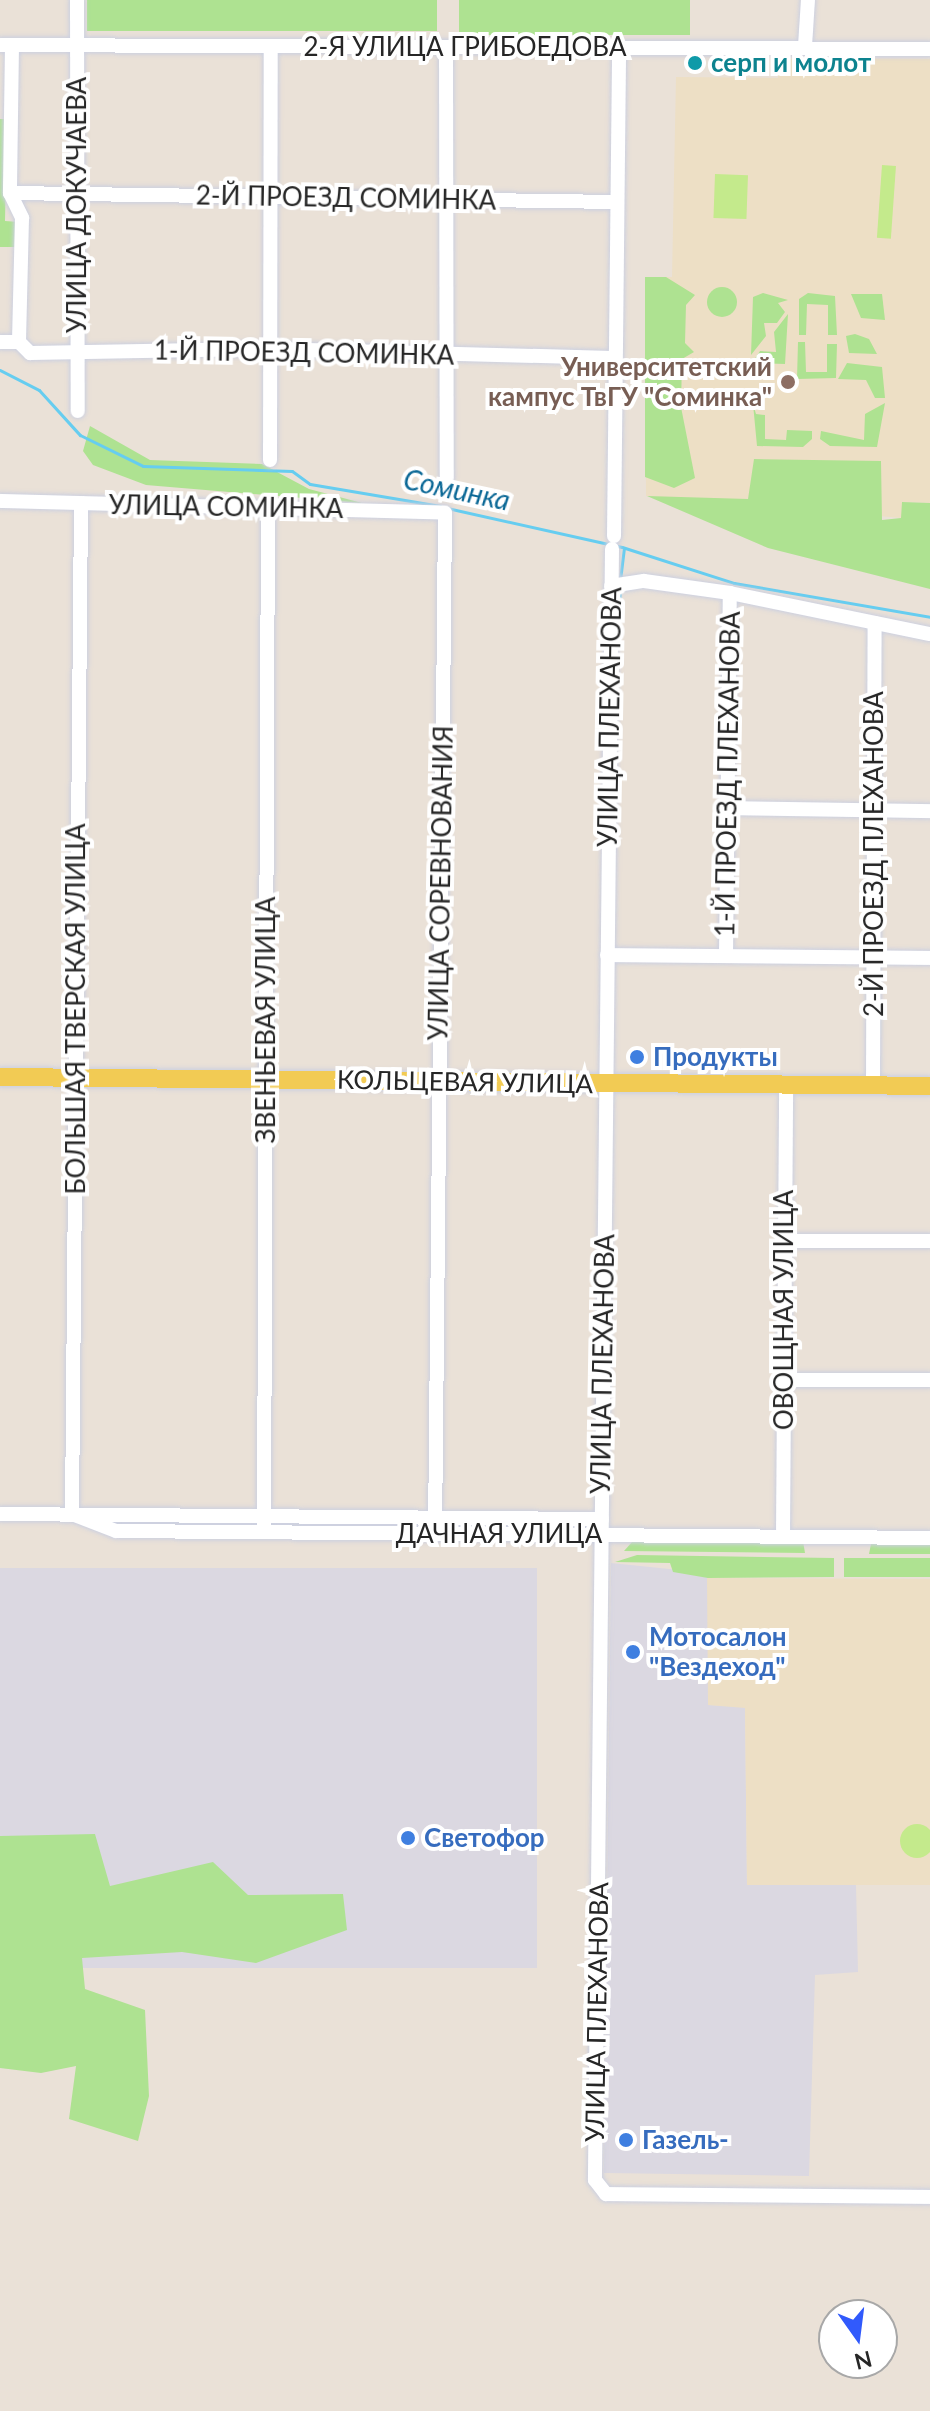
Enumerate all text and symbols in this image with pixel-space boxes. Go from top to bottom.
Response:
street label: 2-Я УЛИЦА ГРИБОЕДОВА [304,31,626,63]
place label: серп и молот [711,47,871,79]
marker: серп и молот [686,54,704,72]
street label: УЛИЦА ДОКУЧАЕВА [61,77,93,333]
street label: 2-Й ПРОЕЗД СОМИНКА [196,180,496,216]
street label: 1-Й ПРОЕЗД СОМИНКА [154,335,454,371]
place label: Университетский кампус ТвГУ "Соминка" [488,351,772,412]
marker: Университетский кампус ТвГУ "Соминка" [779,373,797,391]
water label: Соминка [401,461,513,517]
street label: УЛИЦА СОМИНКА [108,489,344,525]
street label: УЛИЦА ПЛЕХАНОВА [592,587,628,847]
street label: 1-Й ПРОЕЗД ПЛЕХАНОВА [710,611,746,937]
street label: 2-Й ПРОЕЗД ПЛЕХАНОВА [858,691,890,1017]
street label: УЛИЦА СОРЕВНОВАНИЯ [423,725,459,1041]
street label: БОЛЬШАЯ ТВЕРСКАЯ УЛИЦА [60,824,92,1194]
street label: ЗВЕНЬЕВАЯ УЛИЦА [250,897,282,1143]
place label: Продукты [653,1041,778,1073]
marker: Продукты [628,1048,646,1066]
street label: КОЛЬЦЕВАЯ УЛИЦА [337,1064,593,1100]
street label: ОВОЩНАЯ УЛИЦА [768,1190,800,1430]
street label: УЛИЦА ПЛЕХАНОВА [585,1234,621,1494]
street label: ДАЧНАЯ УЛИЦА [396,1518,602,1550]
place label: Мотосалон "Вездеход" [649,1621,787,1682]
marker: Мотосалон "Вездеход" [624,1643,642,1661]
place label: Светофор [424,1822,545,1854]
marker: Светофор [399,1829,417,1847]
street label: УЛИЦА ПЛЕХАНОВА [579,1882,615,2142]
place label: Газель- [642,2124,729,2156]
marker: Газель- [617,2131,635,2149]
north arrow [818,2299,898,2379]
text: N [852,2346,875,2376]

